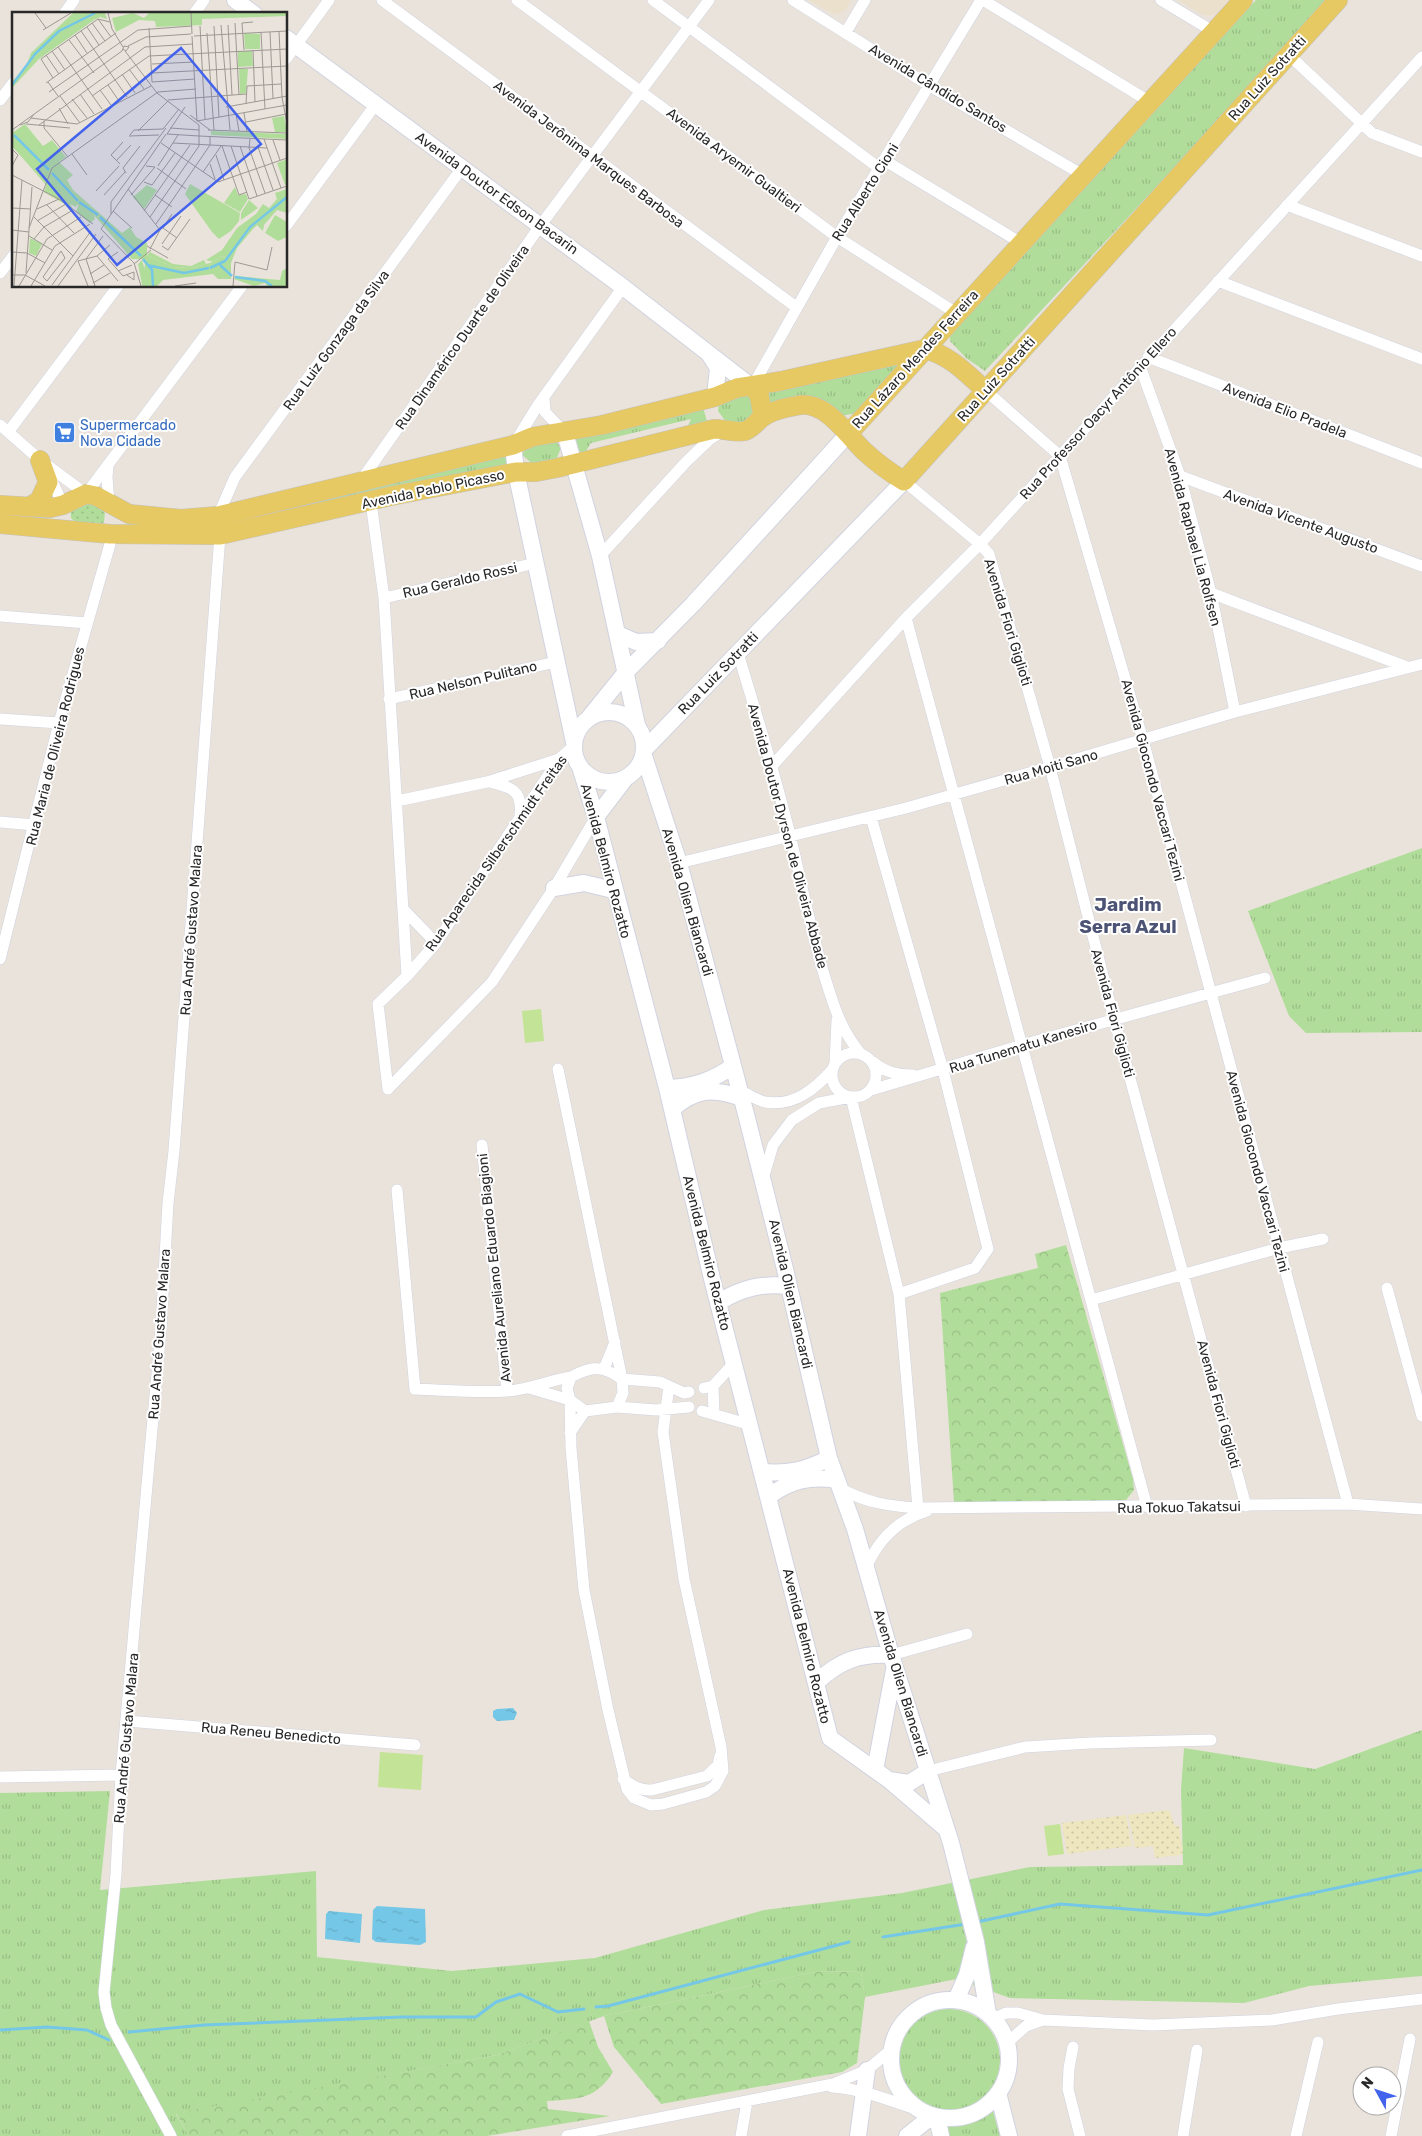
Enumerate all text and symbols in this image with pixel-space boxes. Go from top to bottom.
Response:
inset map [12,12,288,288]
street label: Rua Luiz Sotratti [1225,32,1310,124]
street label: Avenida Cândido Santos [866,40,1010,136]
street label: Avenida Jerônima Marques Barbosa [490,77,687,232]
street label: Avenida Aryemir Gualtieri [663,104,804,217]
street label: Avenida Doutor Edson Bacarin [412,129,581,258]
street label: Rua Alberto Cioni [828,140,902,244]
street label: Rua Dinamérico Duarte de Oliveira [392,242,533,433]
street label: Rua Luiz Gonzaga da Silva [280,267,393,414]
street label: Rua Lázaro Mendes Ferreira [849,287,982,432]
street label: Rua Professor Oacyr Antônio Ellero [1016,324,1180,503]
street label: Rua Luiz Sotratti [954,333,1039,425]
street label: Avenida Elio Pradela [1220,379,1349,442]
place label: Supermercado Nova Cidade [80,417,176,450]
supermarket icon: Supermercado Nova Cidade [52,421,76,445]
street label: Avenida Raphael Lia Rolfsen [1161,446,1224,628]
street label: Avenida Pablo Picasso [360,466,506,513]
street label: Avenida Vicente Augusto [1221,486,1380,557]
street label: Avenida Fiori Giglioti [980,556,1035,688]
street label: Rua Geraldo Rossi [401,559,519,602]
street label: Rua Luiz Sotratti [675,629,762,718]
street label: Rua Maria de Oliveira Rodrigues [23,645,88,847]
street label: Rua Nelson Pulitano [408,657,539,703]
street label: Avenida Giocondo Vaccari Tezini [1117,677,1188,883]
street label: Avenida Doutor Dyrson de Oliveira Abbade [744,702,831,971]
street label: Rua Moiti Sano [1002,746,1100,789]
street label: Rua Aparecida Silberschmidt Freitas [422,752,571,955]
street label: Avenida Belmiro Rozatto [577,782,634,940]
street label: Avenida Olien Biancardi [658,826,717,978]
street label: Rua André Gustavo Malara [177,844,206,1016]
district label: Jardim Serra Azul [1079,893,1177,938]
street label: Avenida Fiori Giglioti [1087,947,1138,1079]
street label: Rua Tunematu Kanesiro [947,1016,1099,1077]
street label: Avenida Giocondo Vaccari Tezini [1222,1068,1293,1274]
street label: Avenida Aureliano Eduardo Biagioni [474,1152,515,1383]
street label: Avenida Belmiro Rozatto [679,1174,734,1333]
street label: Avenida Olien Biancardi [765,1218,816,1371]
street label: Rua André Gustavo Malara [145,1248,174,1420]
street label: Avenida Fiori Giglioti [1193,1338,1244,1470]
street label: Rua Tokuo Takatsui [1117,1498,1241,1517]
street label: Avenida Belmiro Rozatto [779,1567,834,1726]
street label: Avenida Olien Biancardi [870,1608,931,1759]
street label: Rua André Gustavo Malara [111,1652,142,1824]
street label: Rua Reneu Benedicto [200,1719,342,1748]
north arrow [1352,2066,1402,2116]
text: N [1358,2074,1377,2092]

